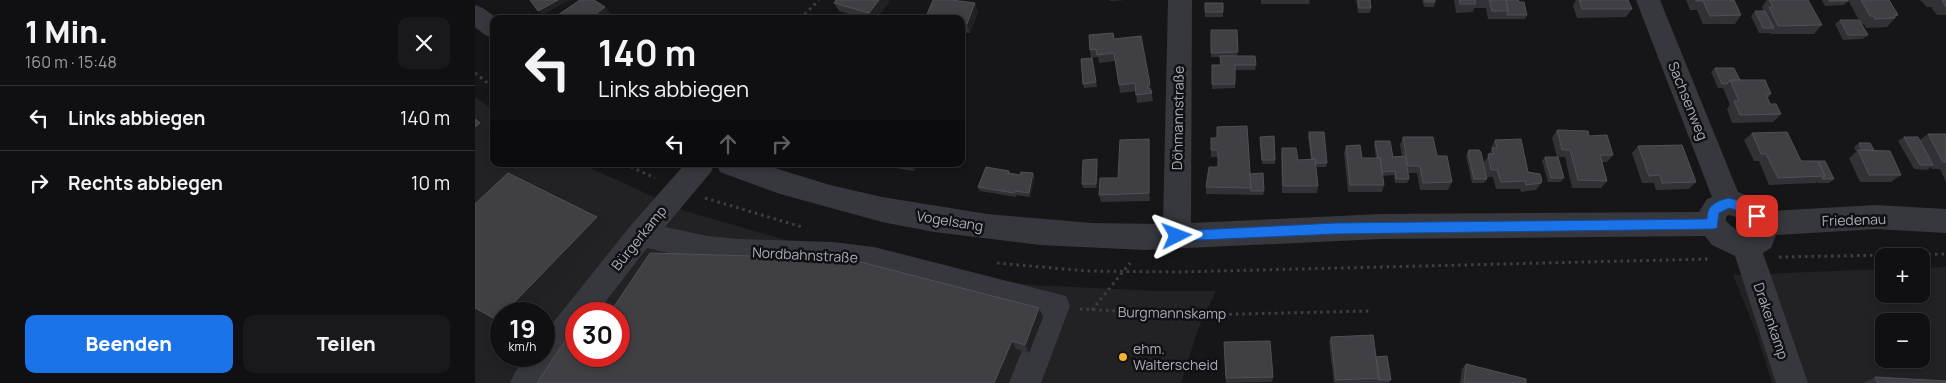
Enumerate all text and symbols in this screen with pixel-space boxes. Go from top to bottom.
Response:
text: 1 Min. [25,11,108,52]
button: close [398,17,450,69]
text: 140 m [598,29,696,77]
icon: left [515,35,580,100]
text: 160 m · 15:48 [25,51,117,73]
street label: Sachsenweg [1664,59,1713,143]
street label: Döhmannstraße [1167,66,1188,170]
text: Links abbiegen [598,74,749,104]
icon: left [25,104,53,132]
text: Links abbiegen [68,105,205,131]
text: 140 m [400,105,450,131]
icon: left [661,130,689,158]
icon: ahead [714,130,742,158]
icon: right [767,130,795,158]
icon: right [25,169,53,197]
text: Rechts abbiegen [68,170,223,196]
text: 10 m [411,170,450,196]
pin [1736,195,1778,237]
street label: Bürgerkamp [607,201,671,274]
icon: arrive [1743,202,1771,230]
street label: Vogelsang [915,206,985,235]
position arrow [1150,209,1202,261]
street label: Friedenau [1822,209,1886,230]
street label: Nordbahnstraße [752,242,858,267]
map controls [1875,248,1930,368]
button: + [1875,248,1930,303]
street label: Drakenkamp [1749,280,1793,362]
speed limit sign: 30 [565,302,630,367]
street label: Burgmannskamp [1118,302,1226,323]
text: 19 [509,311,536,346]
button: − [1875,313,1930,368]
button: Beenden [25,315,233,373]
button: Teilen [243,315,450,373]
text: km/h [509,338,536,355]
place label: ehm. Walterscheid [1133,339,1218,374]
marker: ehm. Walterscheid [1117,351,1129,363]

